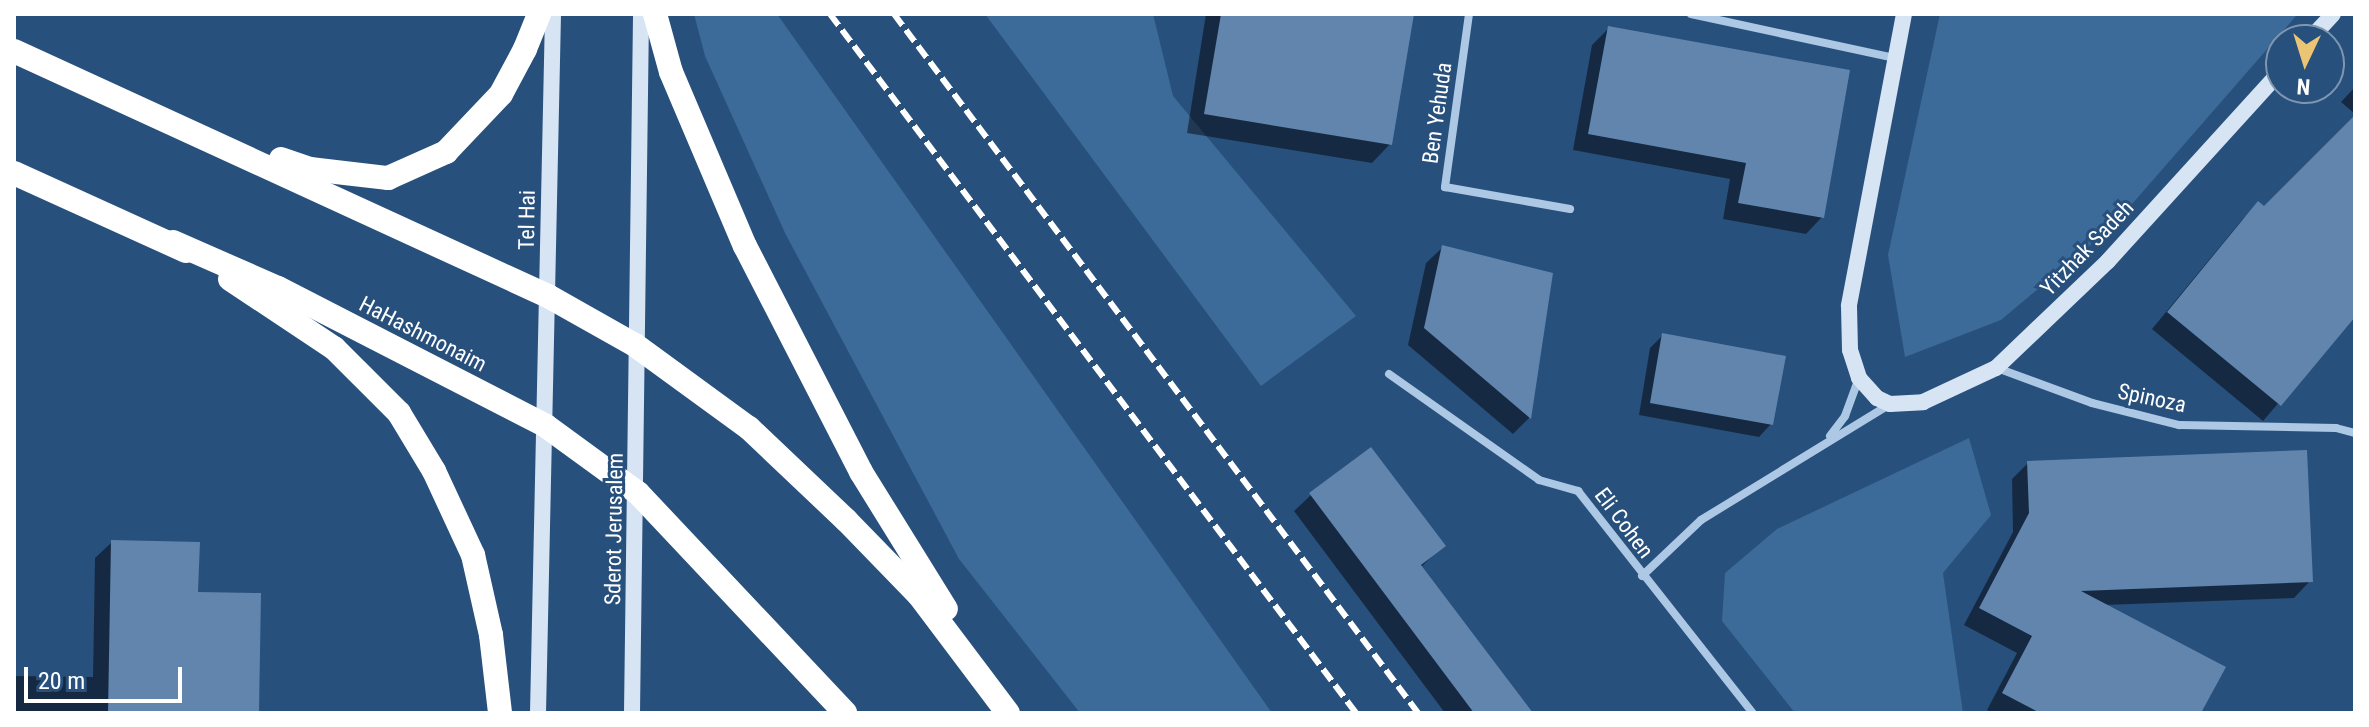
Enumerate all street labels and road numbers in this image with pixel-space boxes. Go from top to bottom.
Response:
street label: Ben Yehuda [1417,61,1457,165]
street label: Tel Hai [513,190,541,250]
street label: Yitzhak Sadeh [2035,195,2139,301]
street label: HaHashmonaim [355,291,491,377]
street label: Spinoza [2115,378,2189,418]
street label: Sderot Jerusalem [599,453,629,605]
street label: Eli Cohen [1589,483,1659,563]

